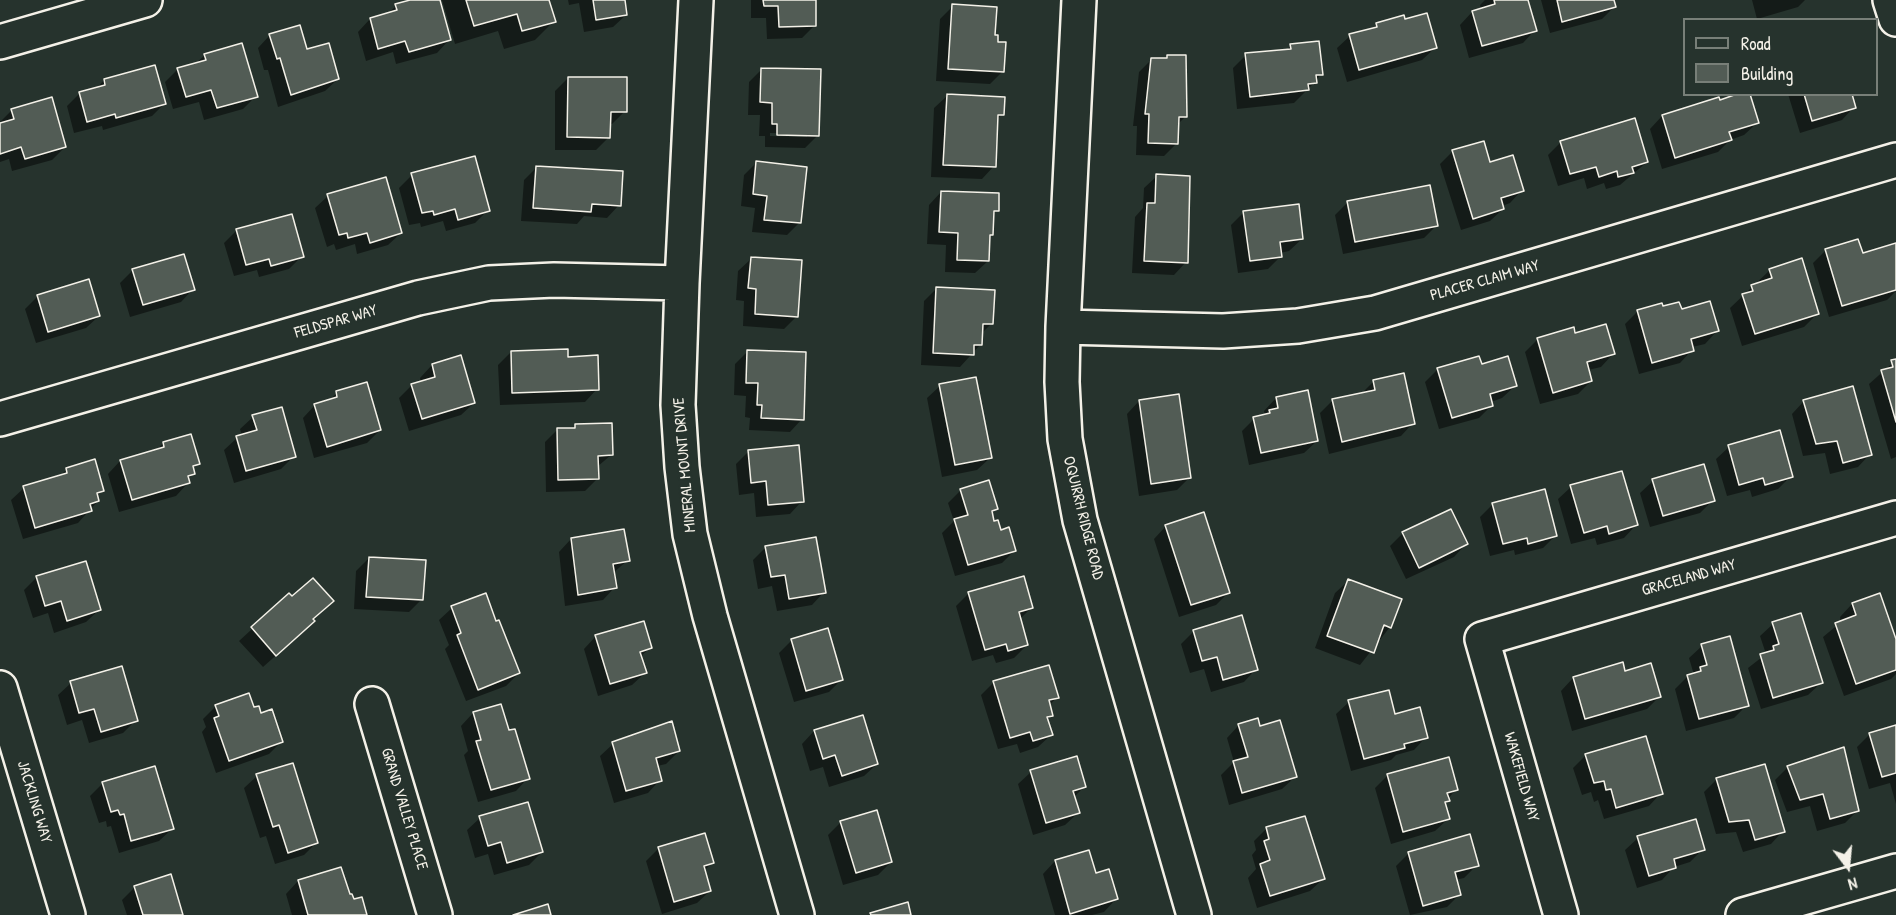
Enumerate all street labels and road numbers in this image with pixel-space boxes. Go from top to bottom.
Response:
street label: PLACER CLAIM WAY [1428,256,1542,306]
street label: FELDSPAR WAY [292,301,380,343]
street label: MINERAL MOUNT DRIVE [670,397,700,533]
street label: OQUIRRH RIDGE ROAD [1058,454,1108,582]
street label: GRACELAND WAY [1640,555,1738,601]
street label: WAKEFIELD WAY [1499,730,1543,824]
street label: GRAND VALLEY PLACE [376,746,432,872]
street label: JACKLING WAY [12,758,56,846]

